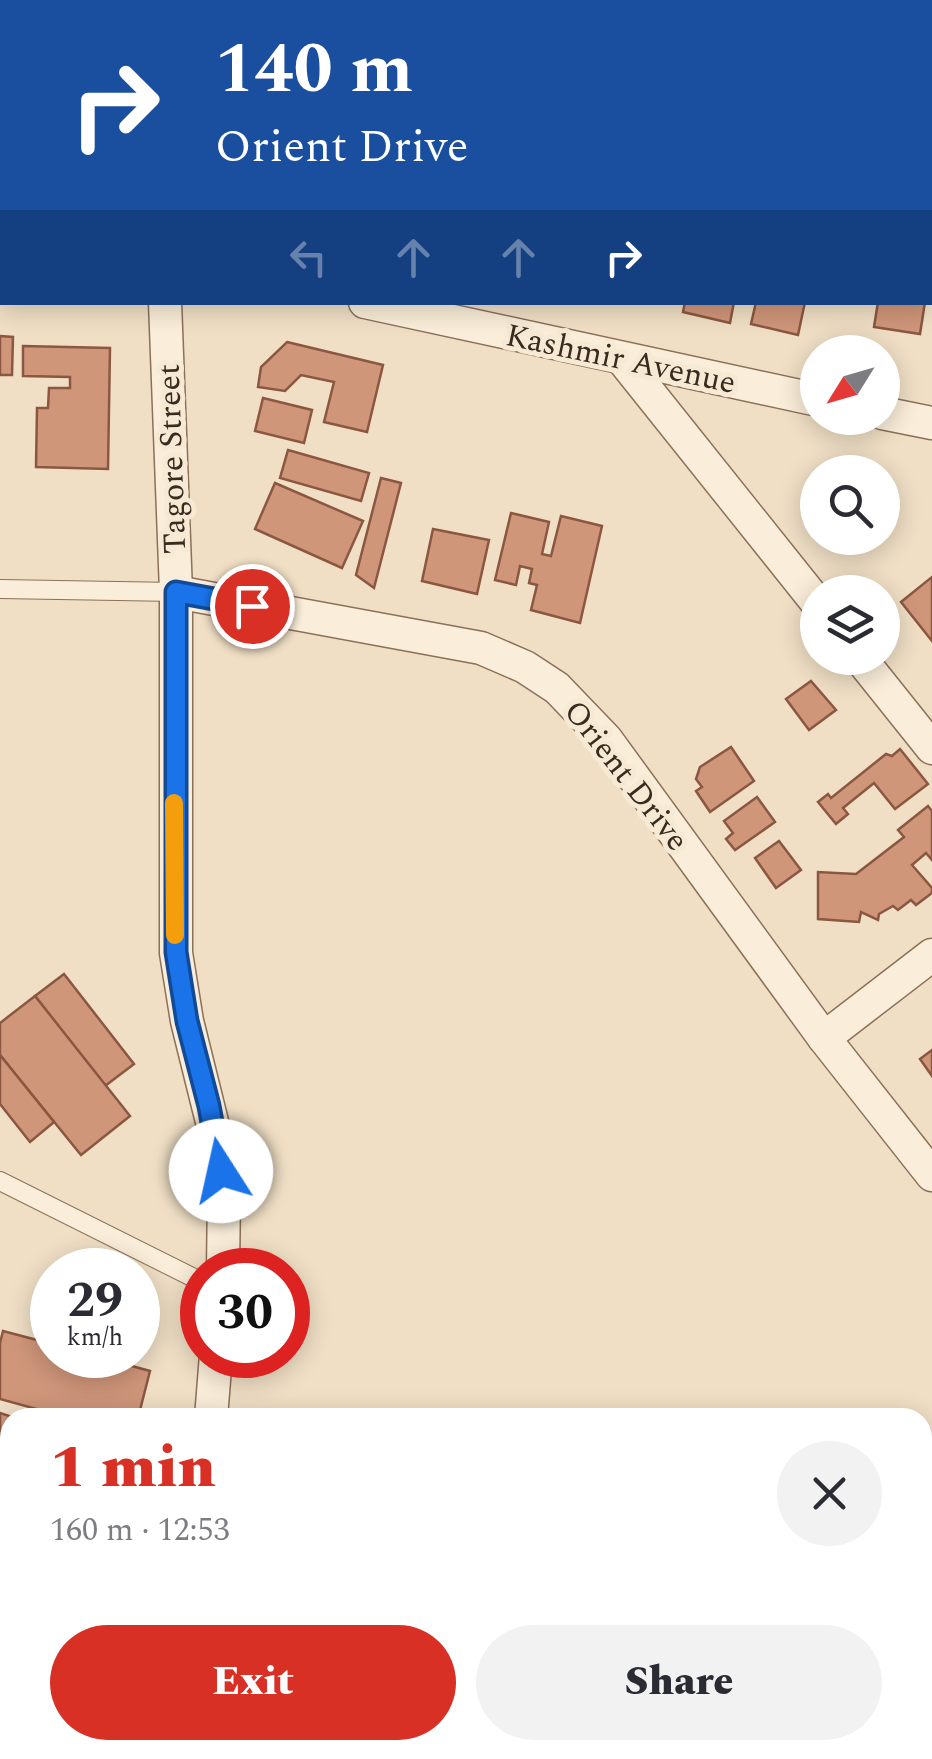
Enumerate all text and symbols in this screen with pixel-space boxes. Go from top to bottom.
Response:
text: 140 m [215,17,413,123]
icon: right [50,40,180,170]
text: Orient Drive [215,113,469,182]
icon: left [281,230,336,285]
icon: ahead [386,230,441,285]
icon: ahead [491,230,546,285]
icon: right [596,230,651,285]
street label: Kashmir Avenue [501,311,740,408]
north arrow [800,335,900,435]
map controls [800,335,900,675]
street label: Tagore Street [145,363,200,555]
button: search [800,455,900,555]
pin [210,564,295,649]
button: layers [800,575,900,675]
icon: arrive [225,579,280,634]
street label: Orient Drive [551,690,701,862]
position arrow [169,1119,273,1223]
speed limit sign: 30 [180,1248,310,1378]
text: 29 [67,1263,123,1339]
text: km/h [67,1319,123,1357]
text: 1 min [50,1422,216,1514]
button: close [777,1441,882,1546]
text: 160 m · 12:53 [50,1506,230,1555]
button: Exit [50,1625,456,1740]
button: Share [476,1625,882,1740]

